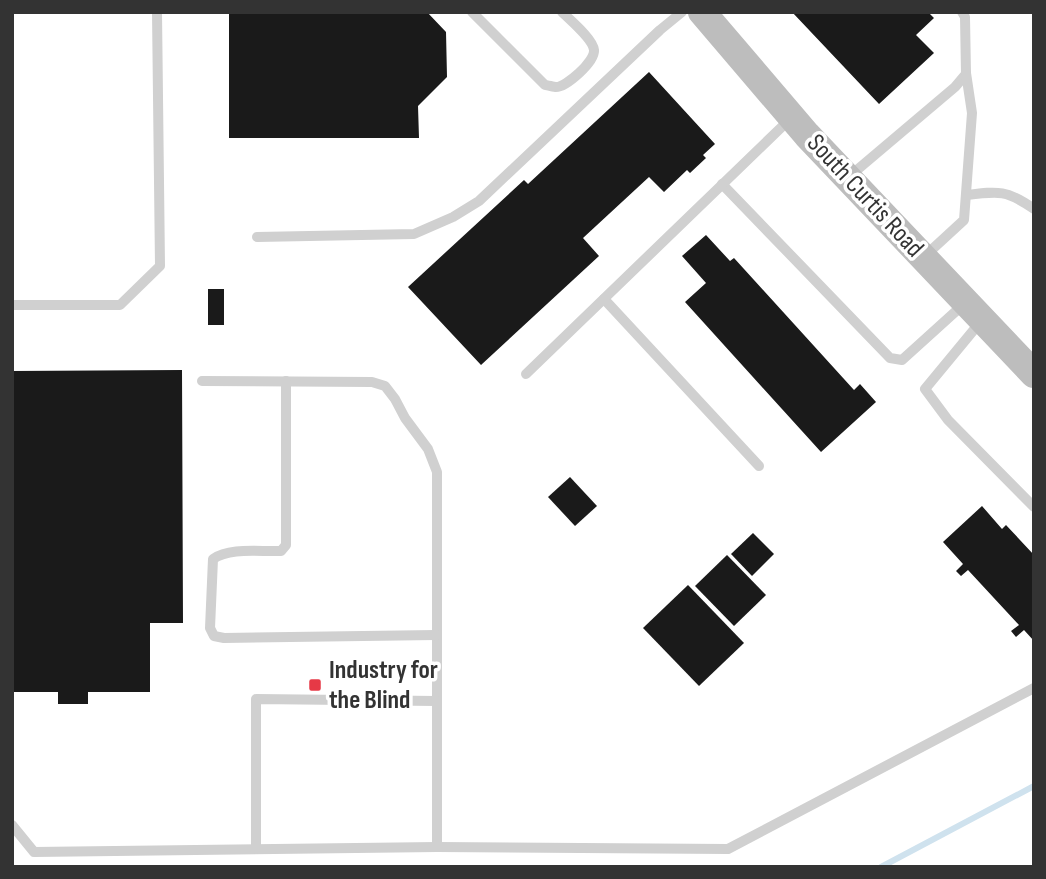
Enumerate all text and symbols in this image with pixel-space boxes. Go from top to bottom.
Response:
street label: South Curtis Road [800,128,930,264]
place label: Industry for the Blind [329,655,438,716]
marker: Industry for the Blind [307,677,323,693]

